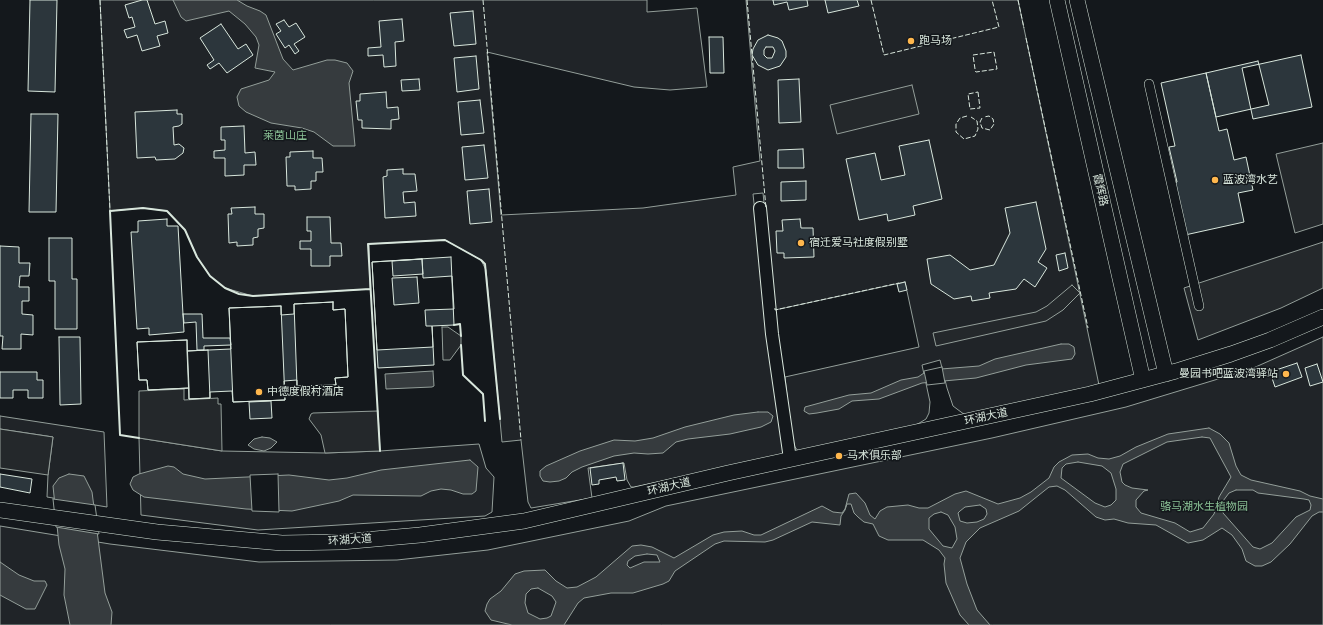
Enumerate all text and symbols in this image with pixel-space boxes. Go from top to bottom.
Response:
place label: 跑马场 [919,34,952,48]
marker: 跑马场 [906,36,916,46]
park label: 莱茵山庄 [263,129,307,143]
street label: 霞辉路 [1090,172,1110,208]
place label: 蓝波湾水艺 [1223,173,1278,187]
marker: 蓝波湾水艺 [1210,175,1220,185]
place label: 宿迁爱马社度假别墅 [809,236,908,250]
marker: 宿迁爱马社度假别墅 [796,238,806,248]
place label: 曼园书吧蓝波湾驿站 [1179,367,1278,381]
marker: 曼园书吧蓝波湾驿站 [1281,369,1291,379]
place label: 中德度假村酒店 [267,385,344,399]
marker: 中德度假村酒店 [254,387,264,397]
street label: 环湖大道 [963,406,1009,428]
place label: 马术俱乐部 [847,449,902,463]
marker: 马术俱乐部 [834,451,844,461]
street label: 环湖大道 [646,476,692,498]
park label: 骆马湖水生植物园 [1160,500,1248,514]
street label: 环湖大道 [328,532,372,548]

